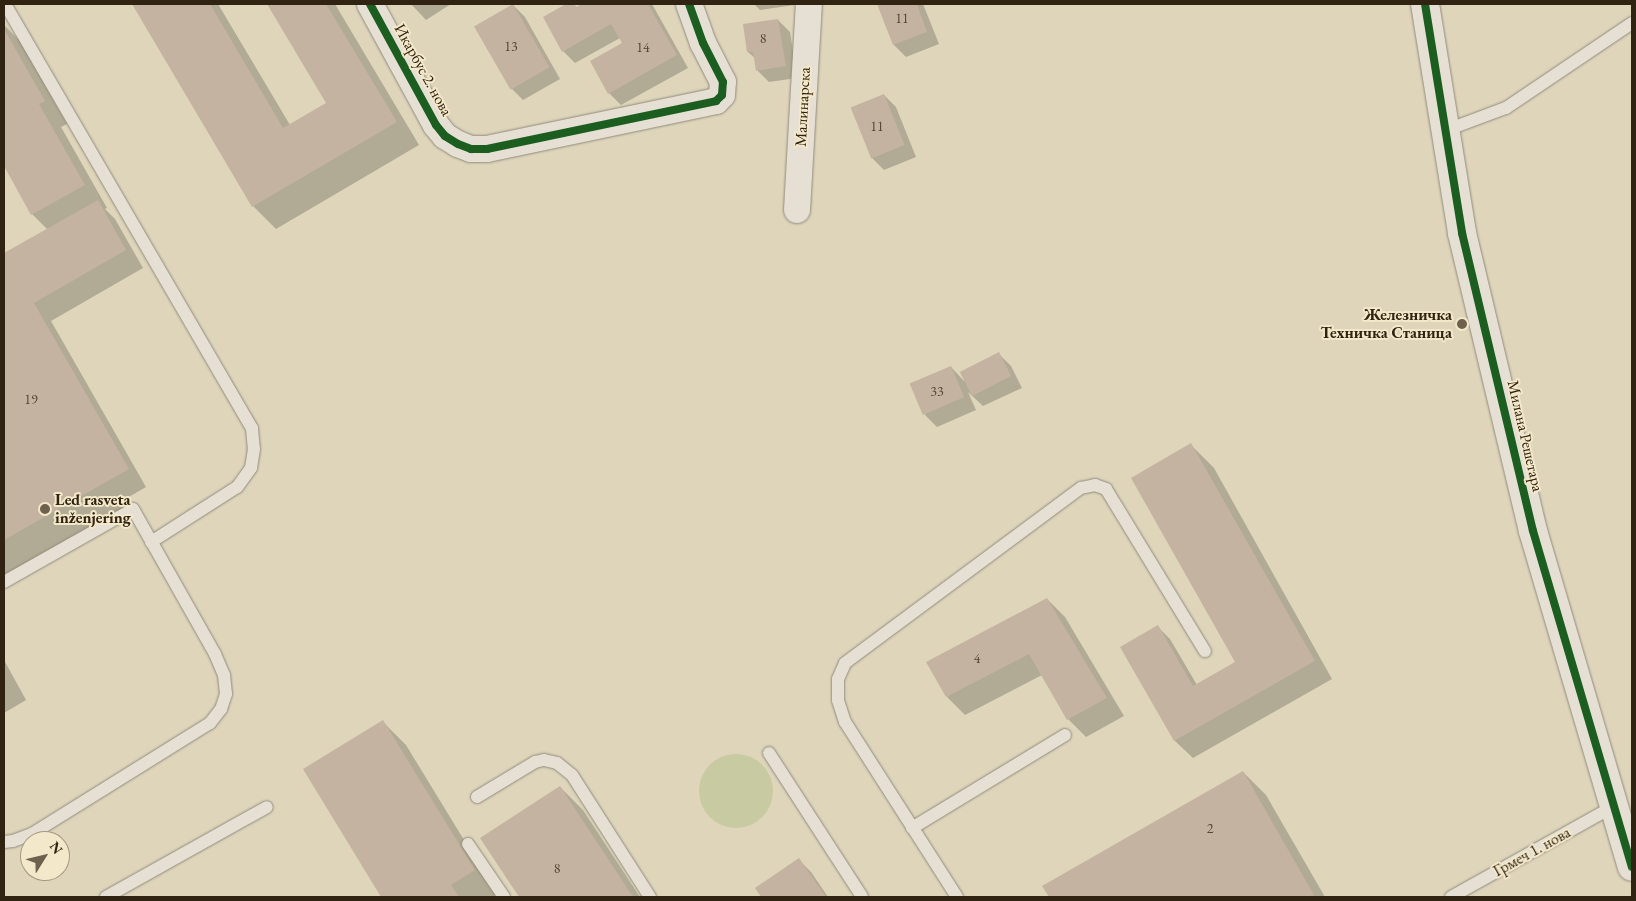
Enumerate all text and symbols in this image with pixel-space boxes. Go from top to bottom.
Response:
house number: 11 [895,10,909,26]
street label: Икарбус 2. нова [390,21,456,119]
house number: 8 [760,30,766,46]
house number: 13 [504,38,518,54]
house number: 14 [636,39,650,55]
street label: Малинарска [791,67,815,147]
house number: 11 [870,118,884,134]
place label: Железничка Техничка Станица [1320,305,1452,343]
marker: Железничка Техничка Станица [1456,318,1468,330]
street label: Милана Решетара [1503,378,1547,494]
house number: 33 [930,383,944,399]
house number: 19 [24,391,38,407]
place label: Led rasveta inženjering [55,490,131,528]
marker: Led rasveta inženjering [39,503,51,515]
house number: 4 [974,650,980,666]
house number: 2 [1207,820,1213,836]
street label: Грмеч 1. нова [1490,823,1574,881]
north arrow [20,831,70,881]
text: N [46,838,67,858]
house number: 8 [554,860,560,876]

